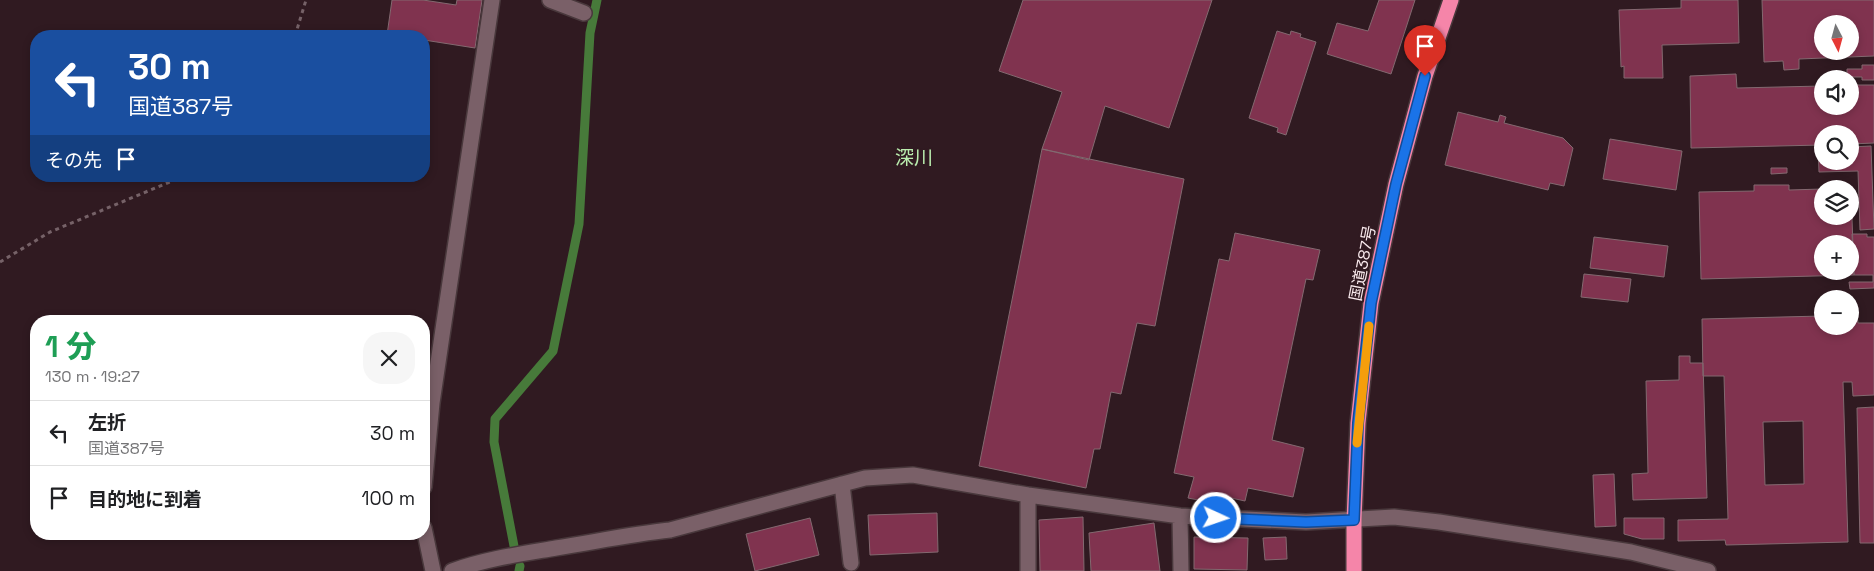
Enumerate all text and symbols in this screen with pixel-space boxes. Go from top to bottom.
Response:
north arrow [1814,15,1859,60]
map controls [1814,15,1859,335]
pin [1404,25,1446,76]
icon: arrive [1411,32,1439,60]
text: 30 m [128,45,211,89]
icon: left [45,50,110,115]
button: sound [1814,70,1859,115]
text: 国道387号 [128,92,233,120]
button: search [1814,125,1859,170]
icon: arrive [112,145,140,173]
district label: 深川 [895,145,933,170]
text: その先 [45,148,102,173]
button: layers [1814,180,1859,225]
street label: 国道387号 [1345,224,1380,303]
button: + [1814,235,1859,280]
button: − [1814,290,1859,335]
text: 1 分 [45,327,96,366]
button: close [363,332,415,384]
text: 130 m · 19:27 [45,366,140,387]
text: 左折 [88,410,126,435]
icon: left [45,419,73,447]
text: 30 m [370,421,415,446]
text: 国道387号 [88,438,164,459]
icon: arrive [45,484,73,512]
text: 100 m [361,486,415,511]
text: 目的地に到着 [88,487,202,512]
position arrow [1189,491,1241,543]

